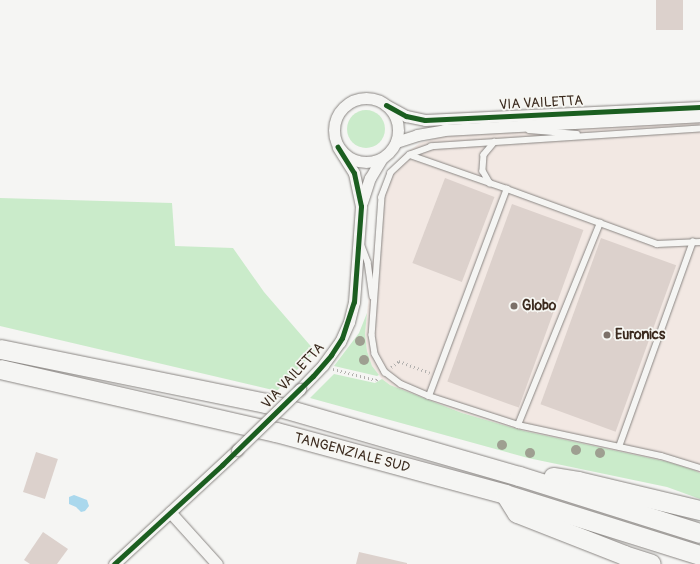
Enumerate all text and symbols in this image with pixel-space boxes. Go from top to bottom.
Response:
street label: VIA VAILETTA [499,92,583,114]
place label: Globo [522,298,556,314]
marker: Globo [509,301,519,311]
place label: Euronics [615,327,665,343]
marker: Euronics [602,330,612,340]
street label: VIA VAILETTA [258,339,328,413]
street label: TANGENZIALE SUD [292,429,412,477]

